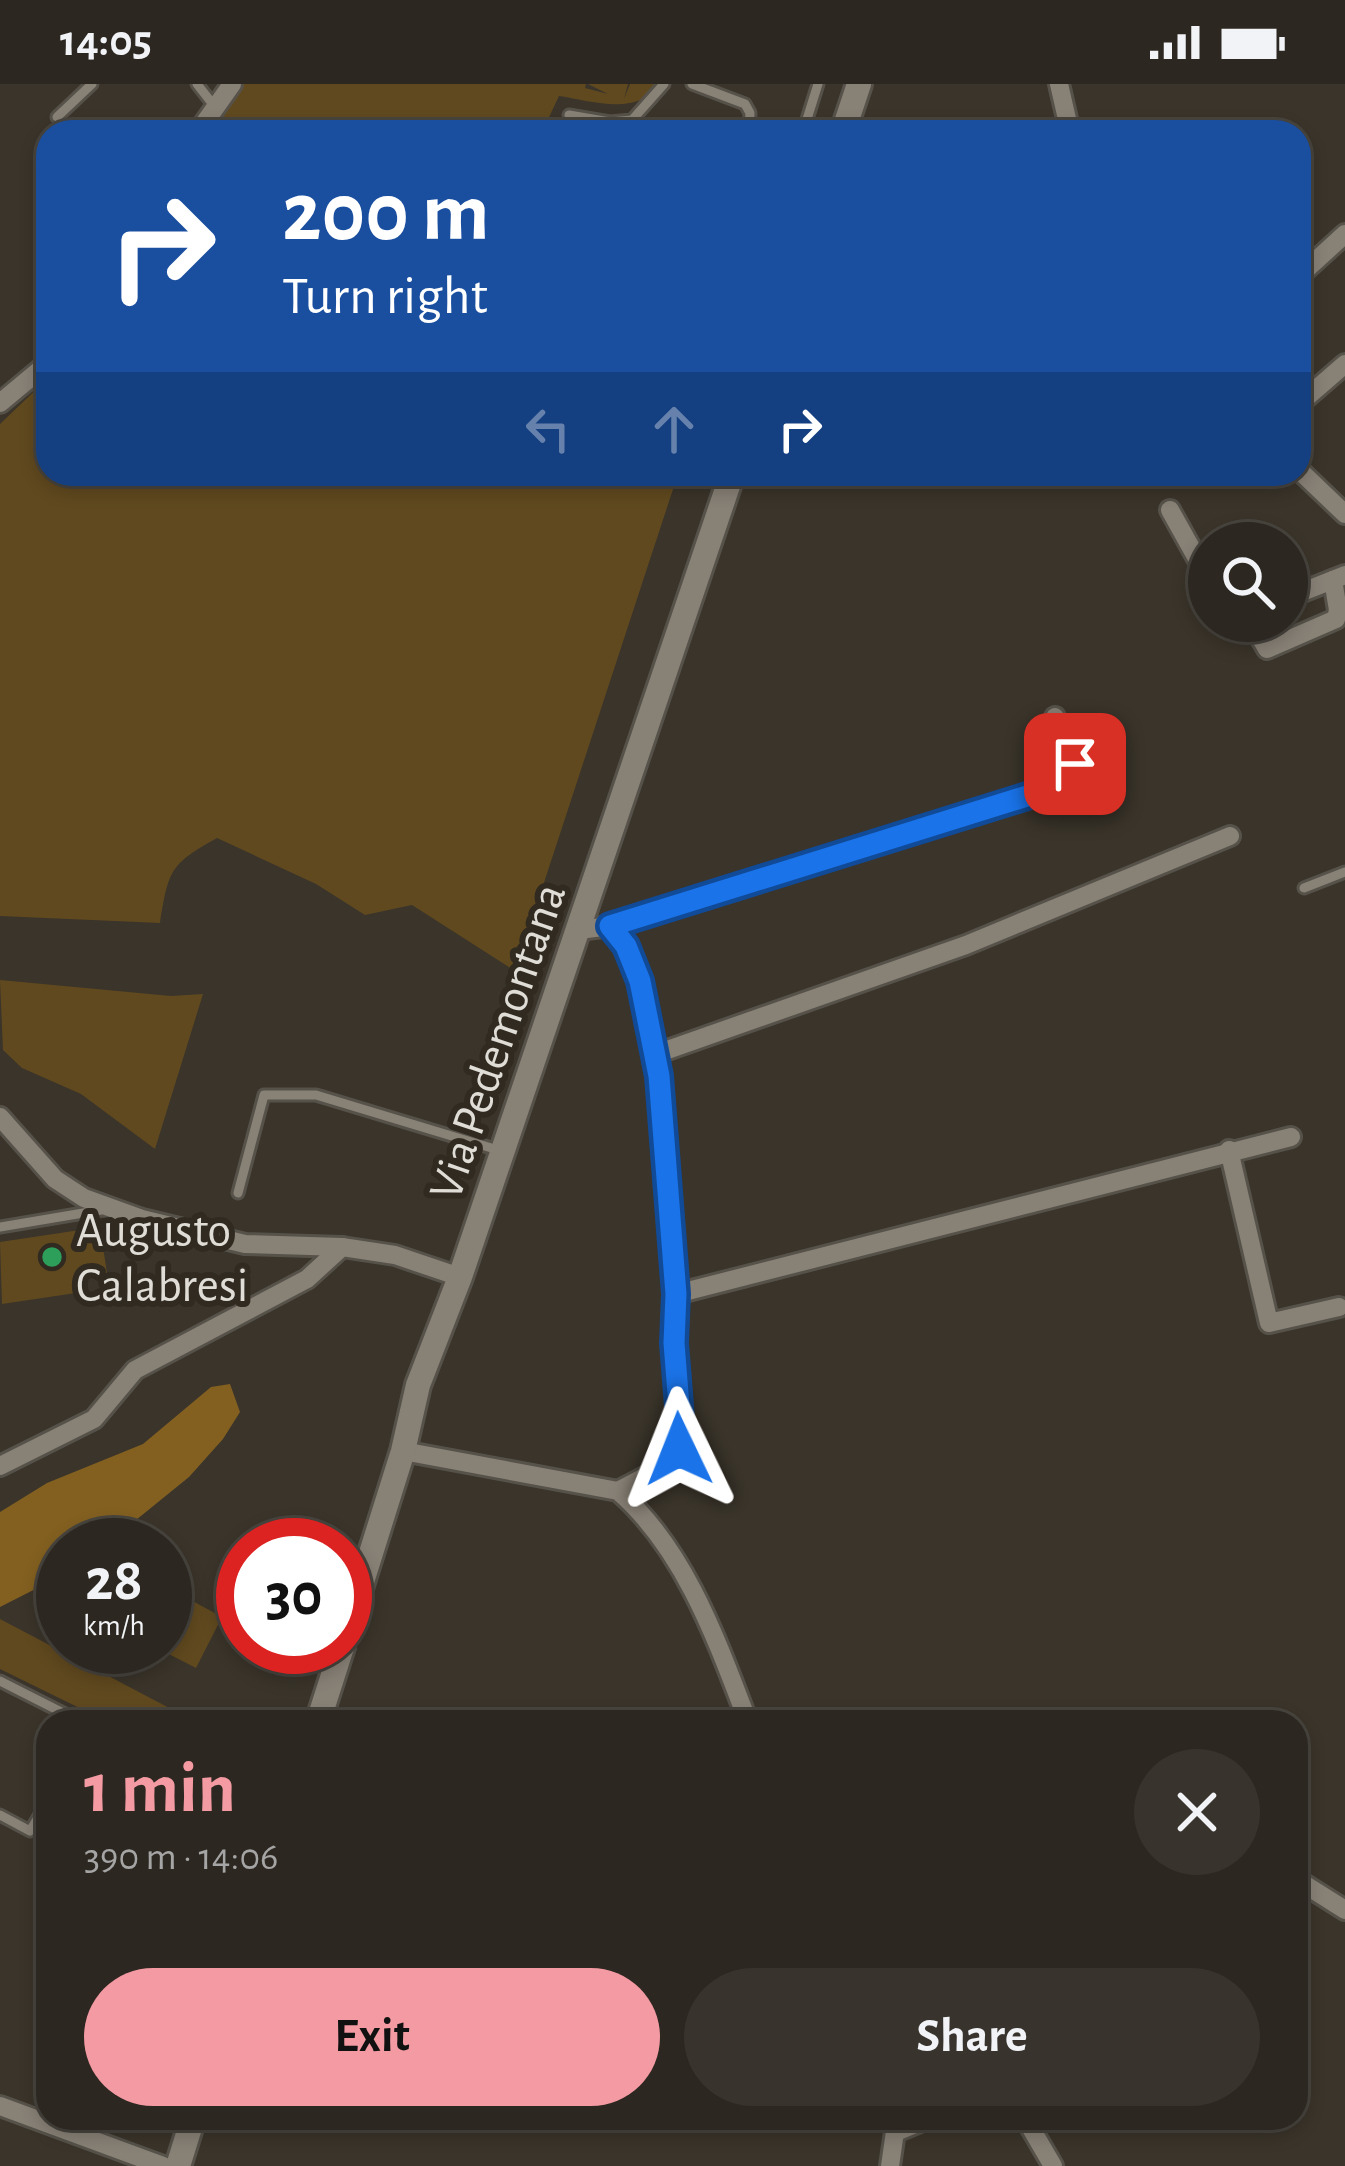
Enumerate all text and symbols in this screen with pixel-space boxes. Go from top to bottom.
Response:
text: 14:05 [60,19,152,64]
icon: right [84,168,240,324]
text: 200 m [282,172,490,256]
text: Turn right [282,270,488,324]
icon: left [515,396,581,462]
icon: ahead [641,396,707,462]
icon: right [767,396,833,462]
map controls [1188,522,1308,642]
button: search [1188,522,1308,642]
pin [1024,713,1126,815]
icon: arrive [1042,731,1108,797]
street label: Via Pedemontana [422,878,575,1206]
place label: Augusto Calabresi [76,1208,248,1311]
marker: Augusto Calabresi [39,1244,65,1270]
position arrow [616,1386,742,1512]
speed limit sign: 30 [216,1518,372,1674]
text: 28 [85,1551,143,1611]
text: km/h [83,1611,145,1641]
button: close [1134,1749,1260,1875]
text: 1 min [84,1753,236,1825]
text: 390 m · 14:06 [84,1838,278,1877]
button: Exit [84,1968,660,2106]
button: Share [684,1968,1260,2106]

